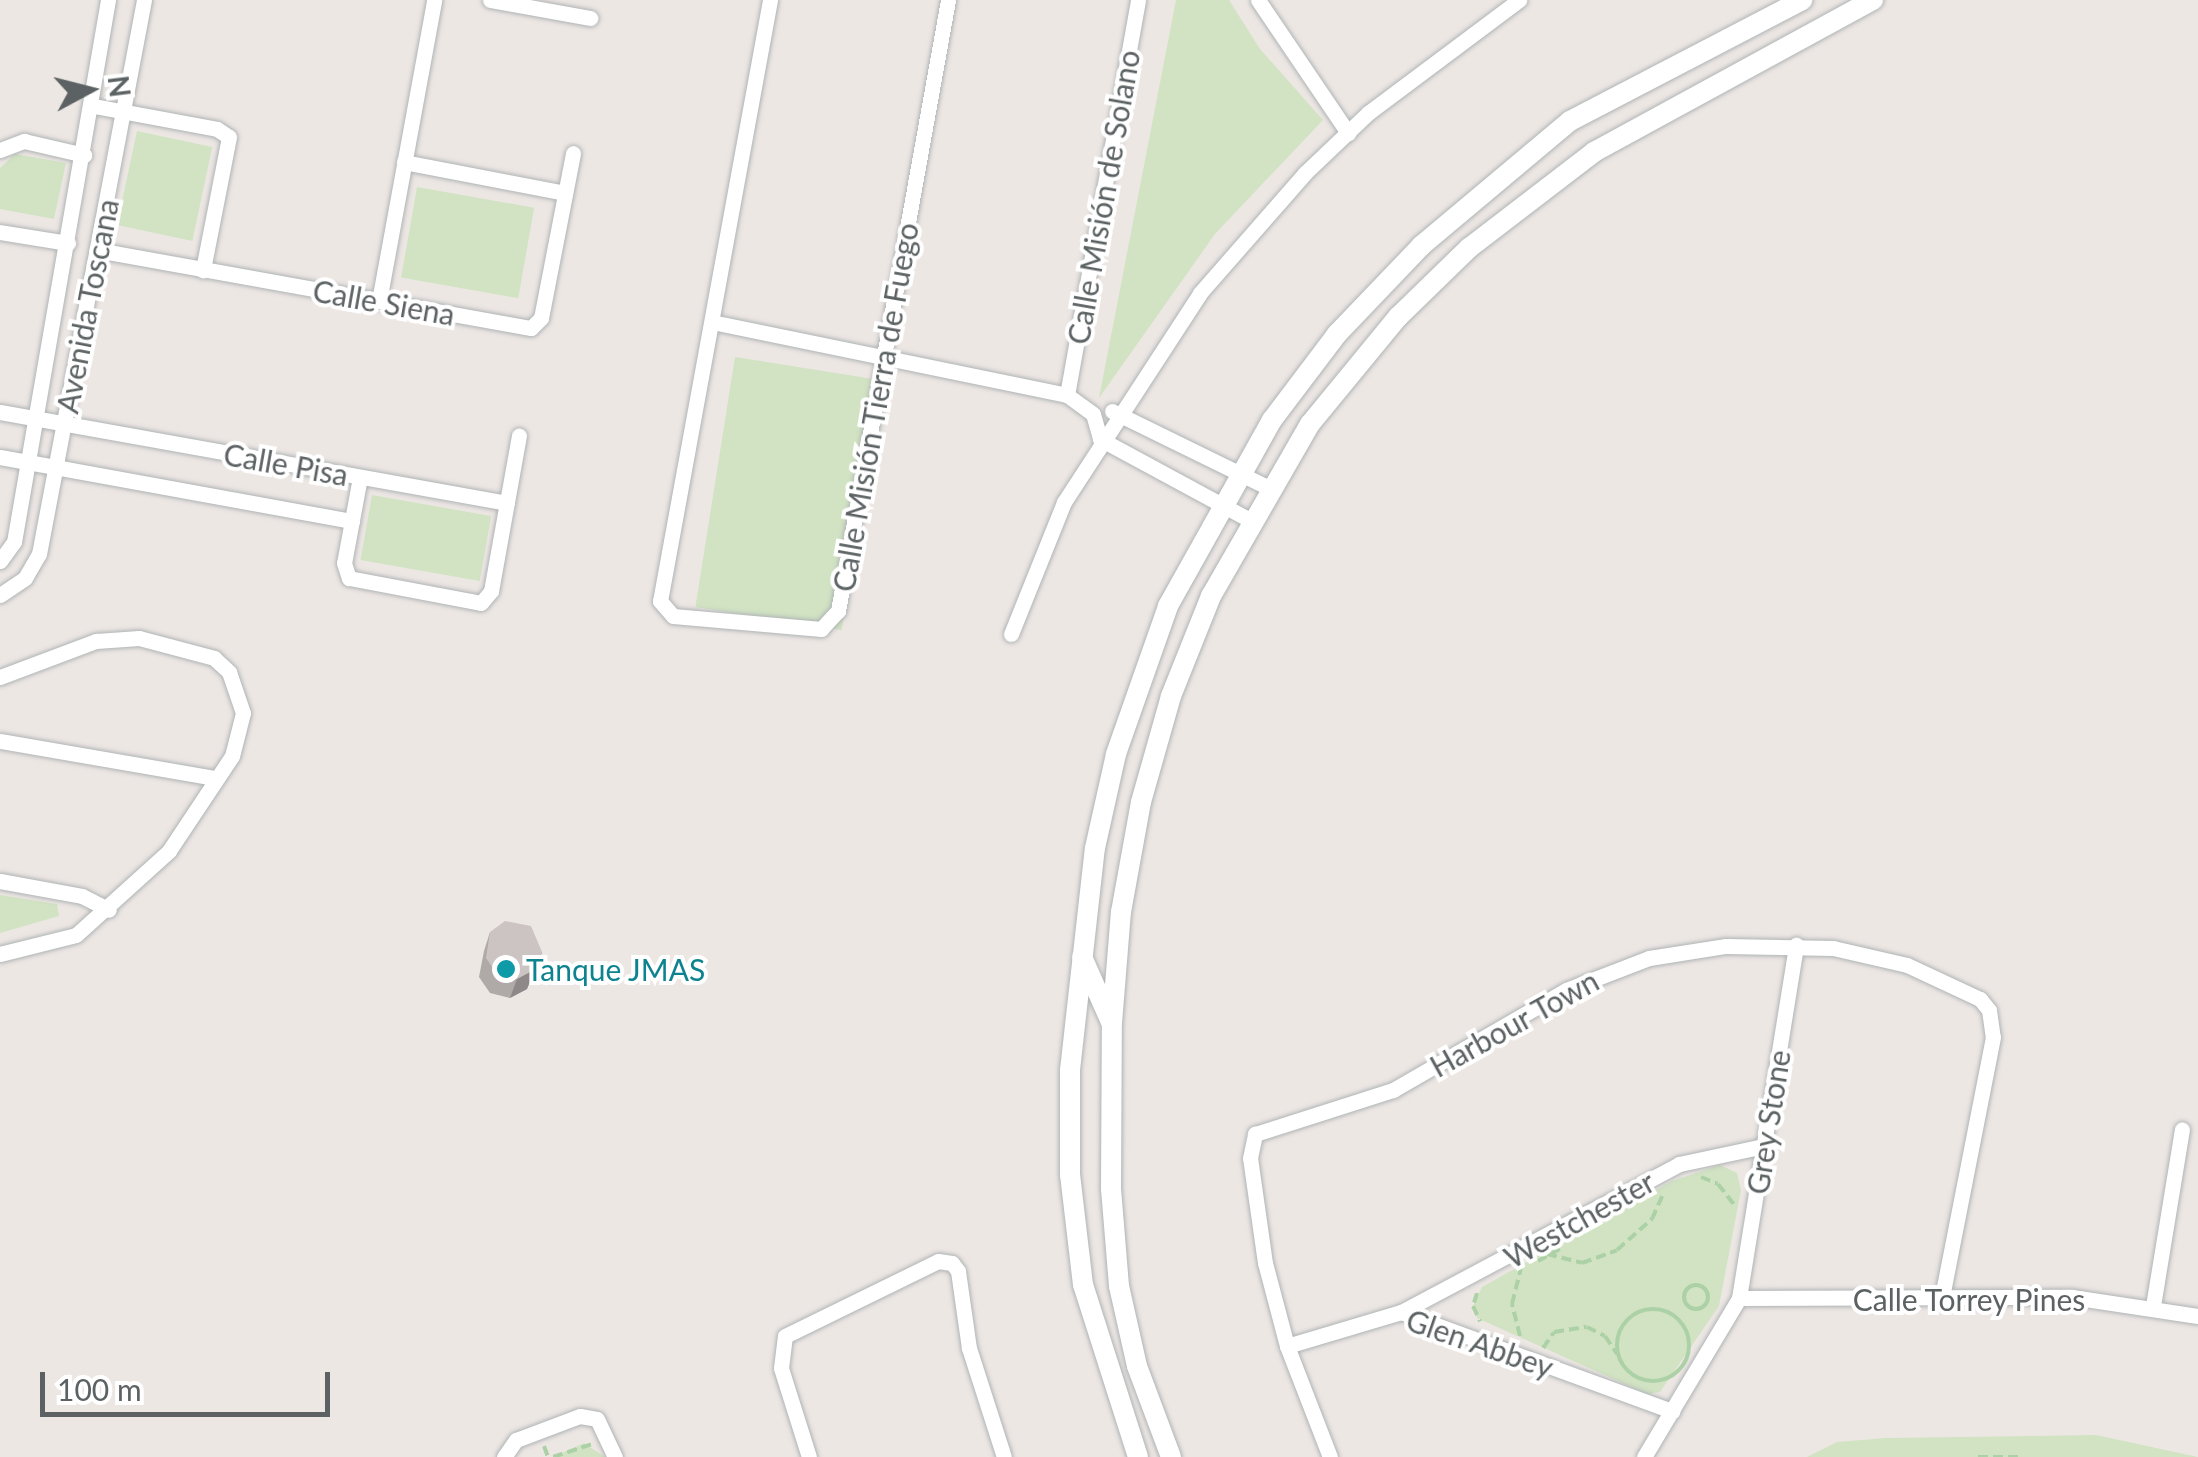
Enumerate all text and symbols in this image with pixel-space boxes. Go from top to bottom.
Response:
north arrow [40,40,140,140]
street label: Calle Misión de Solano [1059,47,1147,347]
text: N [102,74,138,99]
street label: Avenida Toscana [49,195,125,417]
street label: Calle Misión Tierra de Fuego [825,219,925,595]
street label: Calle Siena [310,272,458,332]
street label: Calle Pisa [221,435,351,493]
place label: Tanque JMAS [526,951,706,987]
marker: Tanque JMAS [495,958,517,980]
street label: Harbour Town [1423,962,1605,1084]
street label: Grey Stone [1739,1047,1797,1197]
street label: Westchester [1498,1163,1660,1275]
street label: Calle Torrey Pines [1852,1281,2086,1317]
street label: Glen Abbey [1401,1301,1559,1385]
scale bar [45,1352,335,1414]
text: 100 m [57,1371,142,1407]

